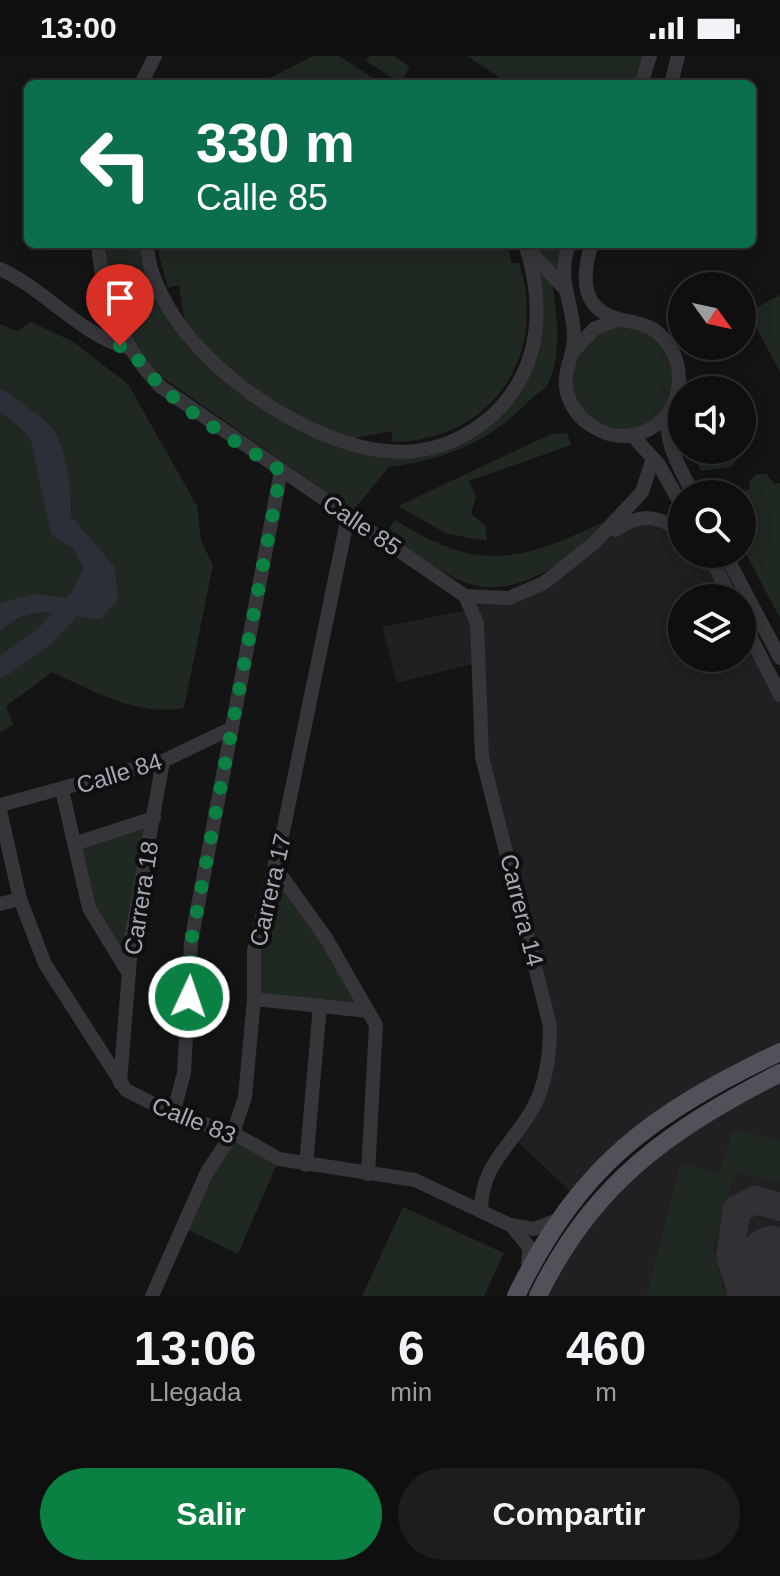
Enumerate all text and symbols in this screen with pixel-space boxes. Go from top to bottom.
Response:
text: 13:00 [40,11,117,44]
text: 330 m [196,111,355,174]
icon: left [64,112,168,216]
text: Calle 85 [196,177,328,218]
pin [86,264,154,346]
north arrow [668,272,756,360]
map controls [668,272,756,672]
icon: arrive [98,276,142,320]
button: sound [668,376,756,464]
button: search [668,480,756,568]
street label: Calle 85 [318,489,406,561]
button: layers [668,584,756,672]
street label: Calle 84 [73,747,165,799]
street label: Carrera 17 [244,831,296,949]
street label: Carrera 18 [119,839,163,957]
street label: Carrera 14 [495,851,549,969]
position arrow [147,955,231,1039]
street label: Calle 83 [148,1091,240,1149]
text: 13:06 [134,1322,257,1375]
text: 6 [398,1322,425,1375]
text: 460 [566,1322,646,1375]
text: Llegada [149,1377,241,1407]
text: min [390,1377,432,1407]
text: m [595,1377,617,1407]
button: Salir [40,1468,382,1560]
button: Compartir [398,1468,740,1560]

